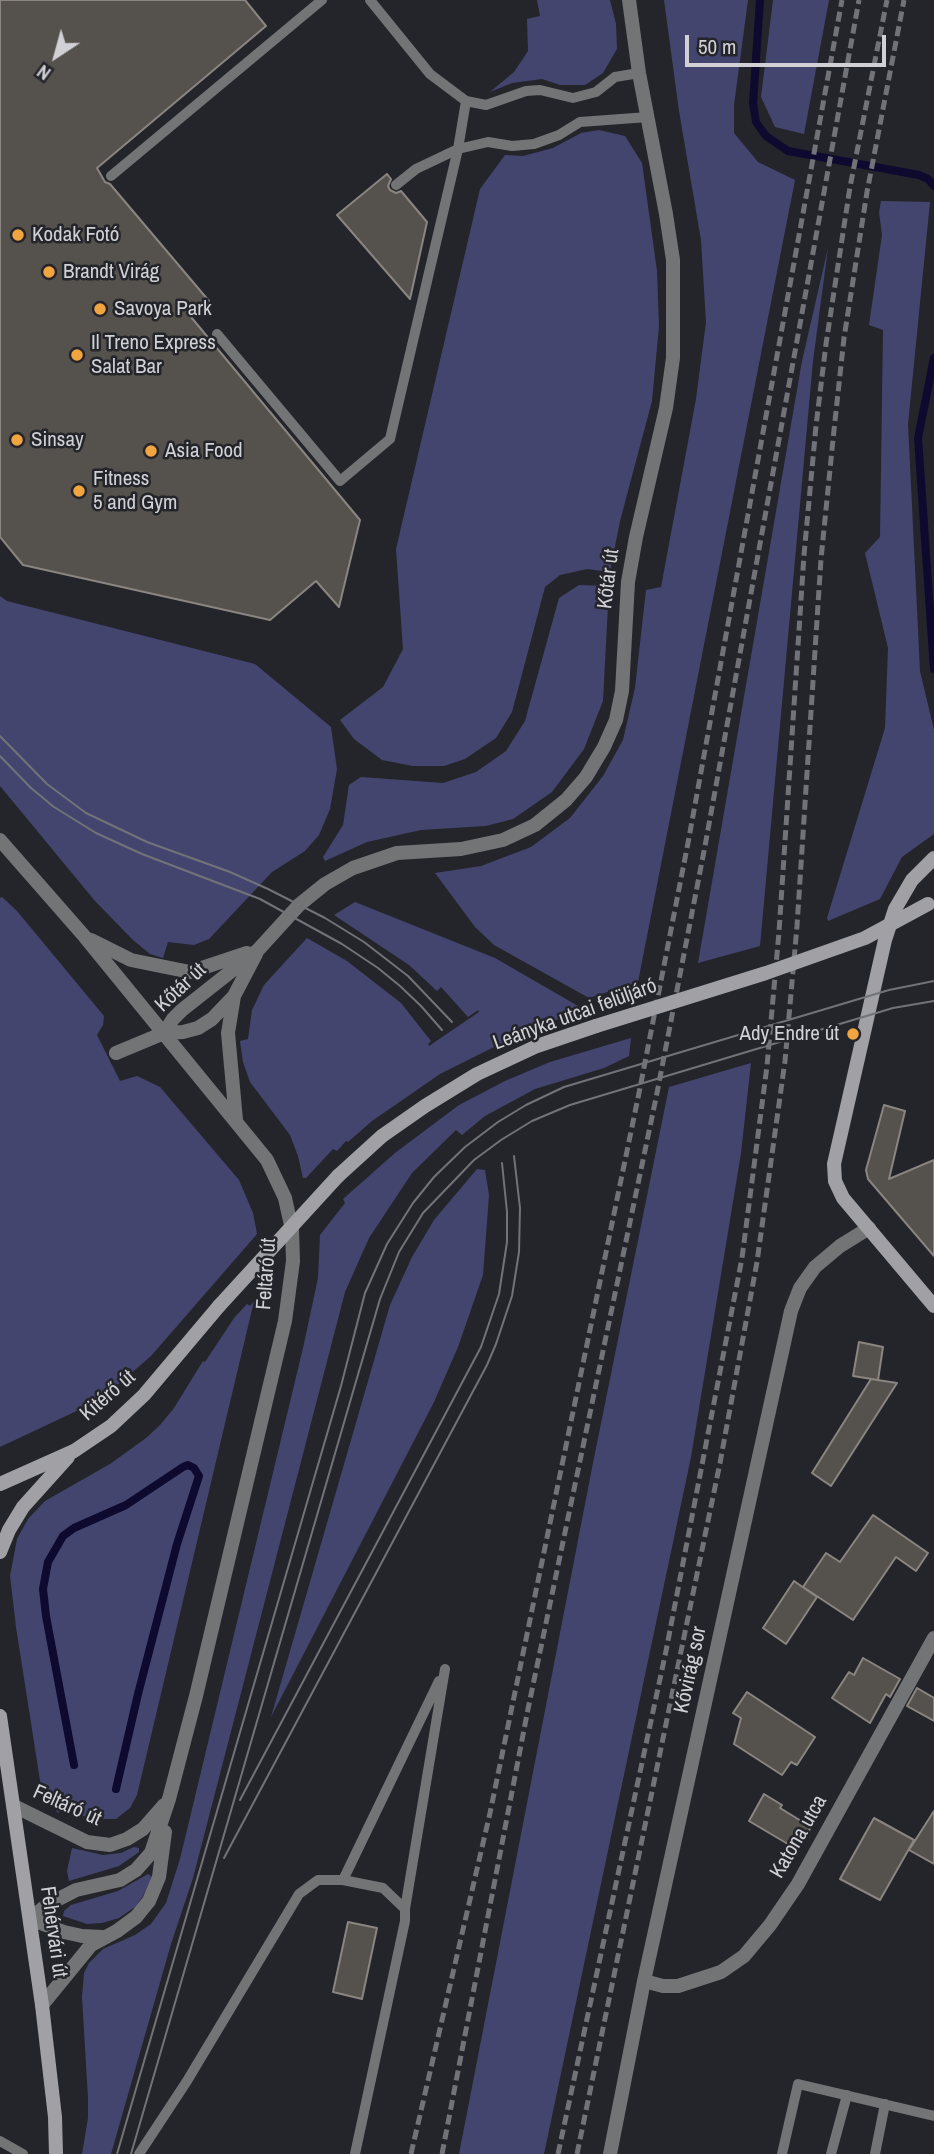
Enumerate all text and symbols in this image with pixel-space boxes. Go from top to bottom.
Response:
north arrow [21,21,91,91]
scale bar [689,21,890,65]
text: 50 m [698,32,736,61]
text: N [31,59,56,87]
place label: Kodak Fotó [32,222,119,248]
marker: Kodak Fotó [10,227,26,243]
place label: Brandt Virág [63,259,159,285]
marker: Brandt Virág [41,264,57,280]
place label: Savoya Park [114,296,212,322]
marker: Savoya Park [92,301,108,317]
place label: Il Treno Express Salat Bar [91,330,216,380]
marker: Il Treno Express Salat Bar [69,347,85,363]
place label: Sinsay [31,427,84,453]
marker: Sinsay [9,432,25,448]
place label: Asia Food [165,438,243,464]
marker: Asia Food [143,443,159,459]
place label: Fitness 5 and Gym [93,466,177,516]
marker: Fitness 5 and Gym [71,483,87,499]
street label: Kőtár út [593,548,625,610]
street label: Kőtár út [150,958,212,1018]
street label: Leányka utcai felüljáró [490,974,660,1056]
place label: Ady Endre út [739,1021,839,1047]
marker: Ady Endre út [845,1026,861,1042]
street label: Feltáró út [252,1237,282,1311]
street label: Kitérő út [75,1365,141,1427]
street label: Kővirág sor [670,1624,712,1716]
street label: Feltáró út [29,1780,105,1832]
street label: Katona utca [765,1791,833,1883]
street label: Fehérvári út [34,1885,72,1979]

